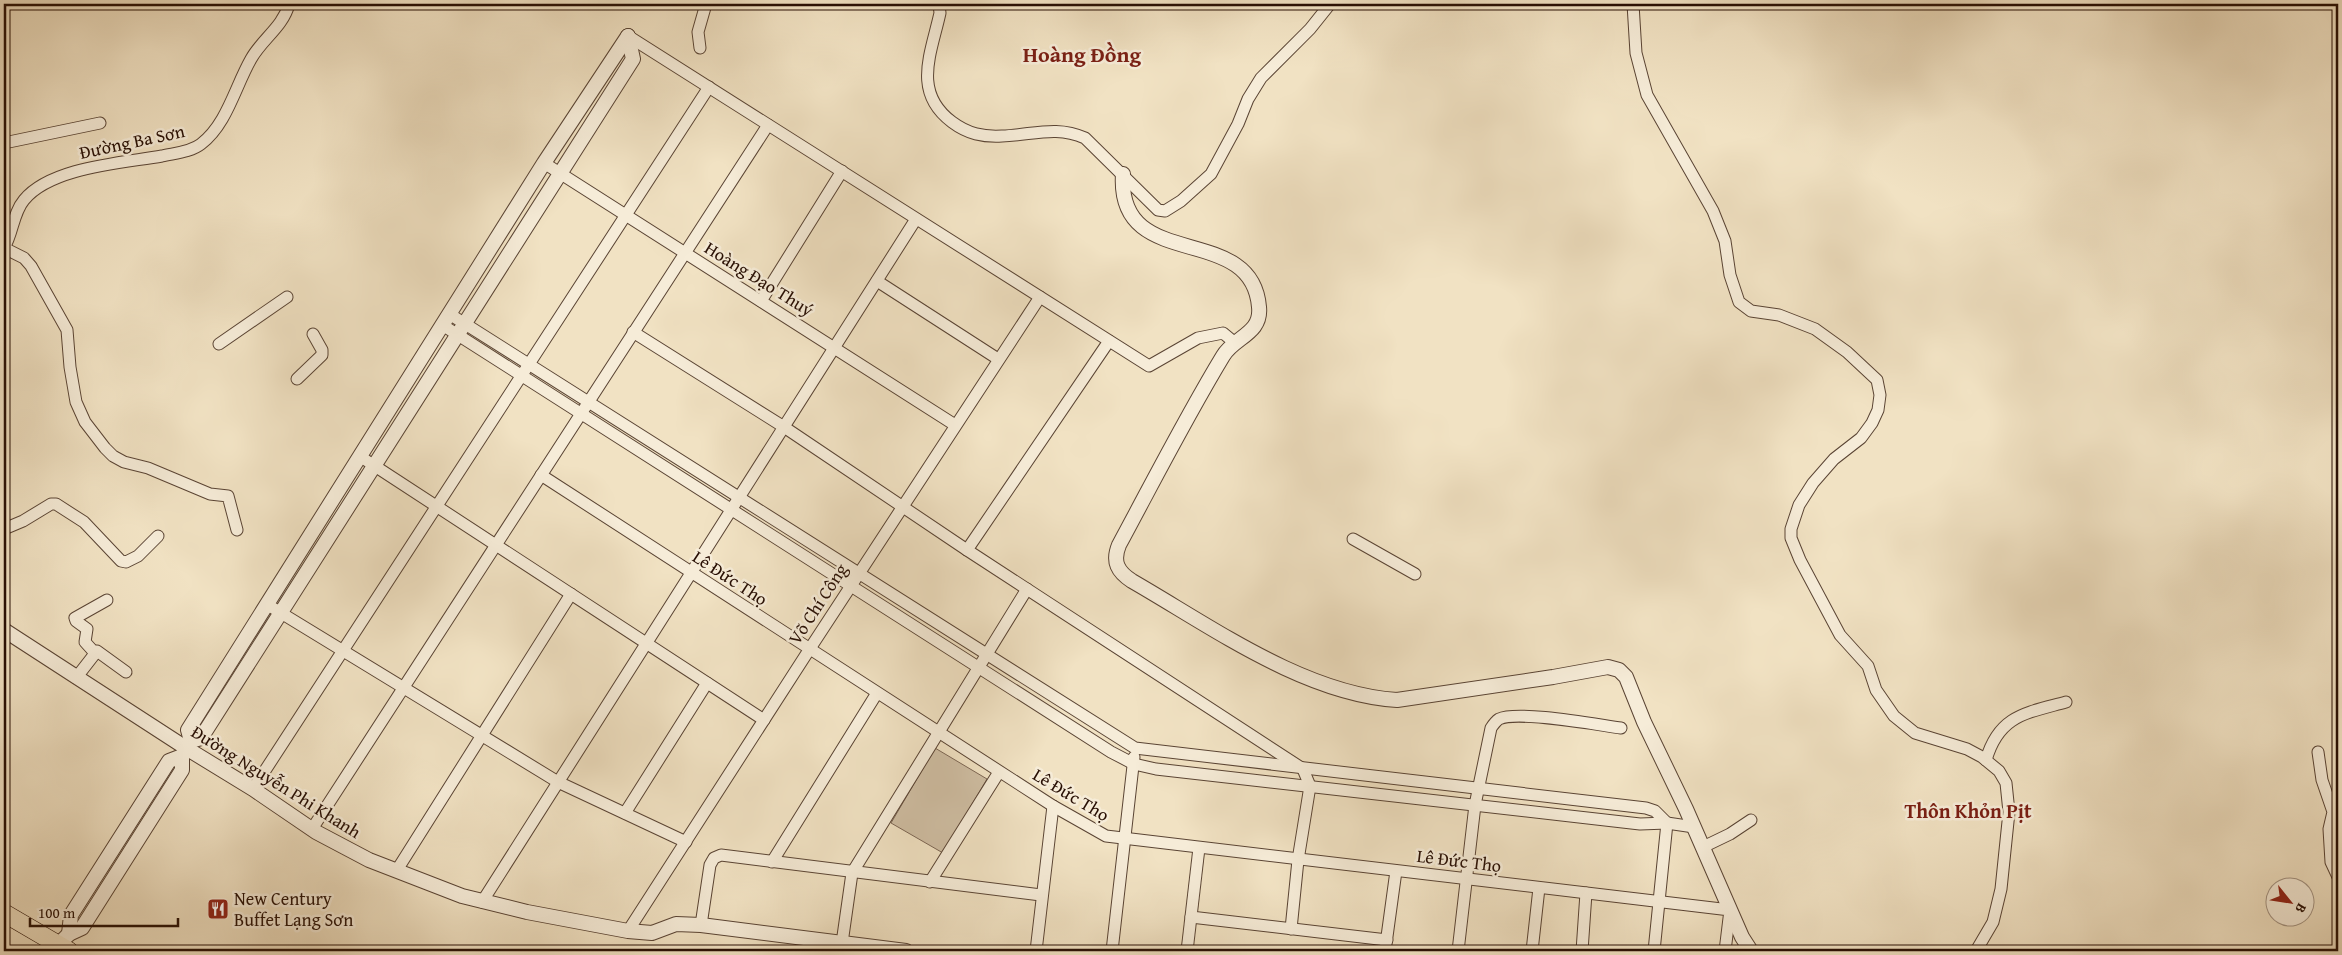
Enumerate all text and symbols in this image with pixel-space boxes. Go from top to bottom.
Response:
district label: Hoàng Đồng [1023,38,1142,70]
street label: Đường Ba Sơn [77,117,187,166]
street label: Hoàng Đạo Thuý [699,234,819,323]
street label: Lê Đức Thọ [687,543,773,612]
street label: Võ Chí Công [781,558,854,650]
street label: Đường Nguyễn Phi Khanh [186,718,366,845]
street label: Lê Đức Thọ [1028,761,1115,828]
district label: Thôn Khỏn Pịt [1904,796,2032,825]
street label: Lê Đức Thọ [1415,842,1503,879]
north arrow [2264,878,2314,928]
place label: New Century Buffet Lạng Sơn [234,885,353,933]
scale bar [30,895,178,927]
restaurant icon: New Century Buffet Lạng Sơn [206,897,230,921]
text: B [2290,900,2312,917]
text: 100 m [38,902,76,923]

